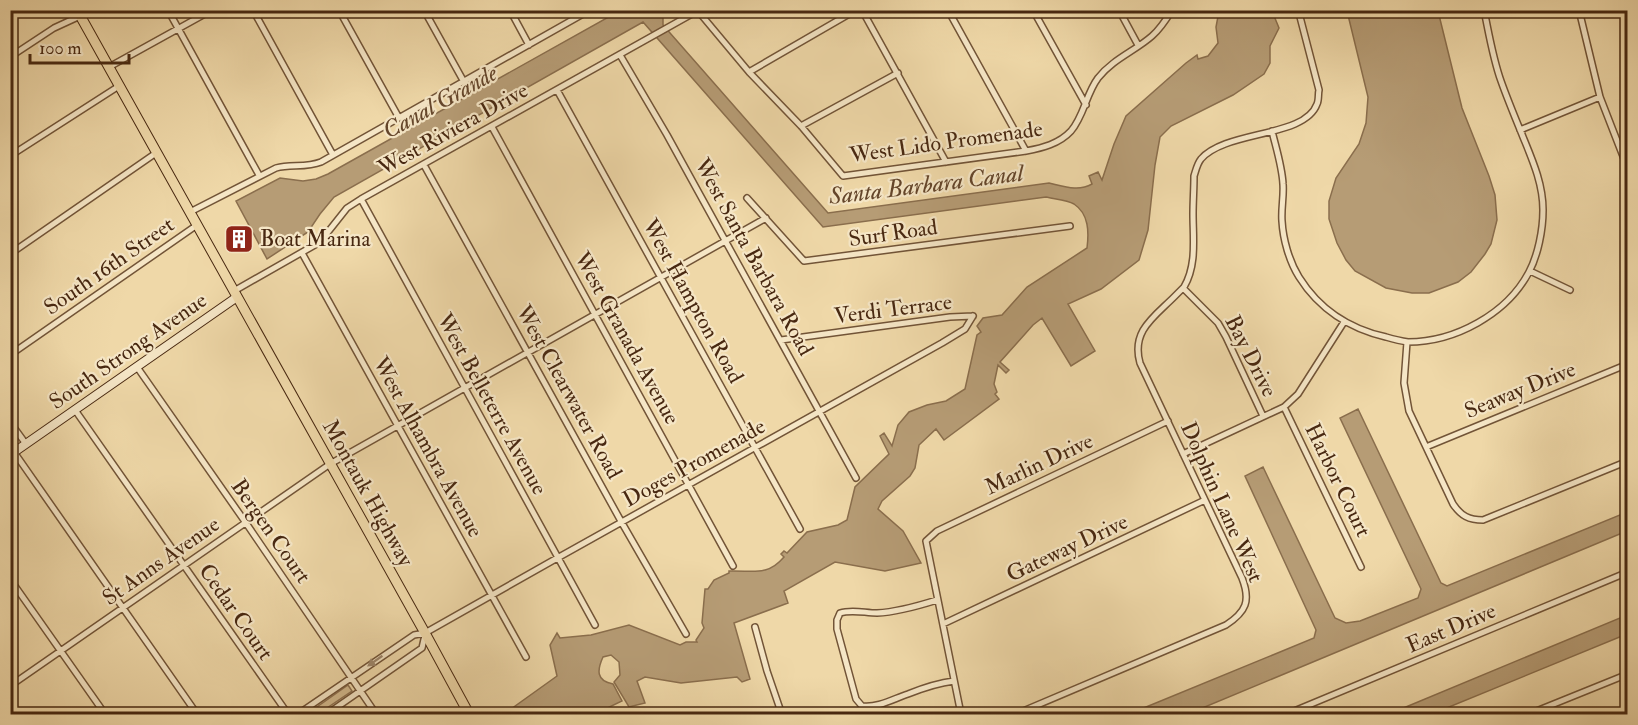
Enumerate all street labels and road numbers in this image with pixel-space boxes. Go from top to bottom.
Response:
street label: West Riviera Drive [372,76,533,182]
street label: West Lido Promenade [847,115,1044,170]
street label: West Santa Barbara Road [688,152,820,361]
street label: South 16th Street [38,211,180,321]
street label: West Hampton Road [635,213,750,389]
street label: Surf Road [847,213,939,253]
street label: West Granada Avenue [567,246,686,429]
street label: South Strong Avenue [44,286,212,416]
street label: Verdi Terrace [832,288,954,330]
street label: West Clearwater Road [509,299,629,484]
street label: West Belleterre Avenue [430,308,553,500]
street label: Bay Drive [1219,310,1283,402]
street label: West Alhambra Avenue [366,351,489,542]
street label: Seaway Drive [1460,355,1580,425]
street label: Doges Promenade [618,412,770,514]
street label: Montauk Highway [316,415,420,572]
street label: Dolphin Lane West [1173,417,1270,587]
street label: Harbor Court [1298,419,1378,541]
street label: Marlin Drive [980,427,1098,501]
street label: Bergen Court [225,473,317,589]
street label: Gateway Drive [1002,508,1132,588]
street label: St Anns Avenue [97,510,225,612]
street label: Cedar Court [193,558,279,666]
street label: East Drive [1402,597,1500,659]

